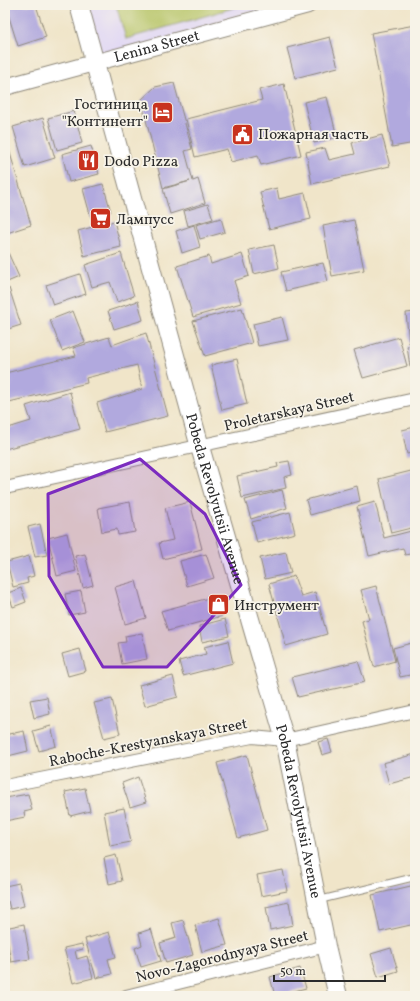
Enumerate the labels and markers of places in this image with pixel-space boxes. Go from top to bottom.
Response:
place label: Гостиница "Континент" [62,95,148,133]
hotel icon: Гостиница "Континент" [150,100,176,126]
public building icon: Пожарная часть [230,121,256,147]
place label: Пожарная часть [258,125,369,146]
restaurant icon: Dodo Pizza [76,148,102,174]
place label: Dodo Pizza [104,152,178,173]
supermarket icon: Лампусс [87,206,113,232]
place label: Лампусс [116,210,174,231]
shop icon: Инструмент [206,592,232,618]
place label: Инструмент [234,596,319,617]

